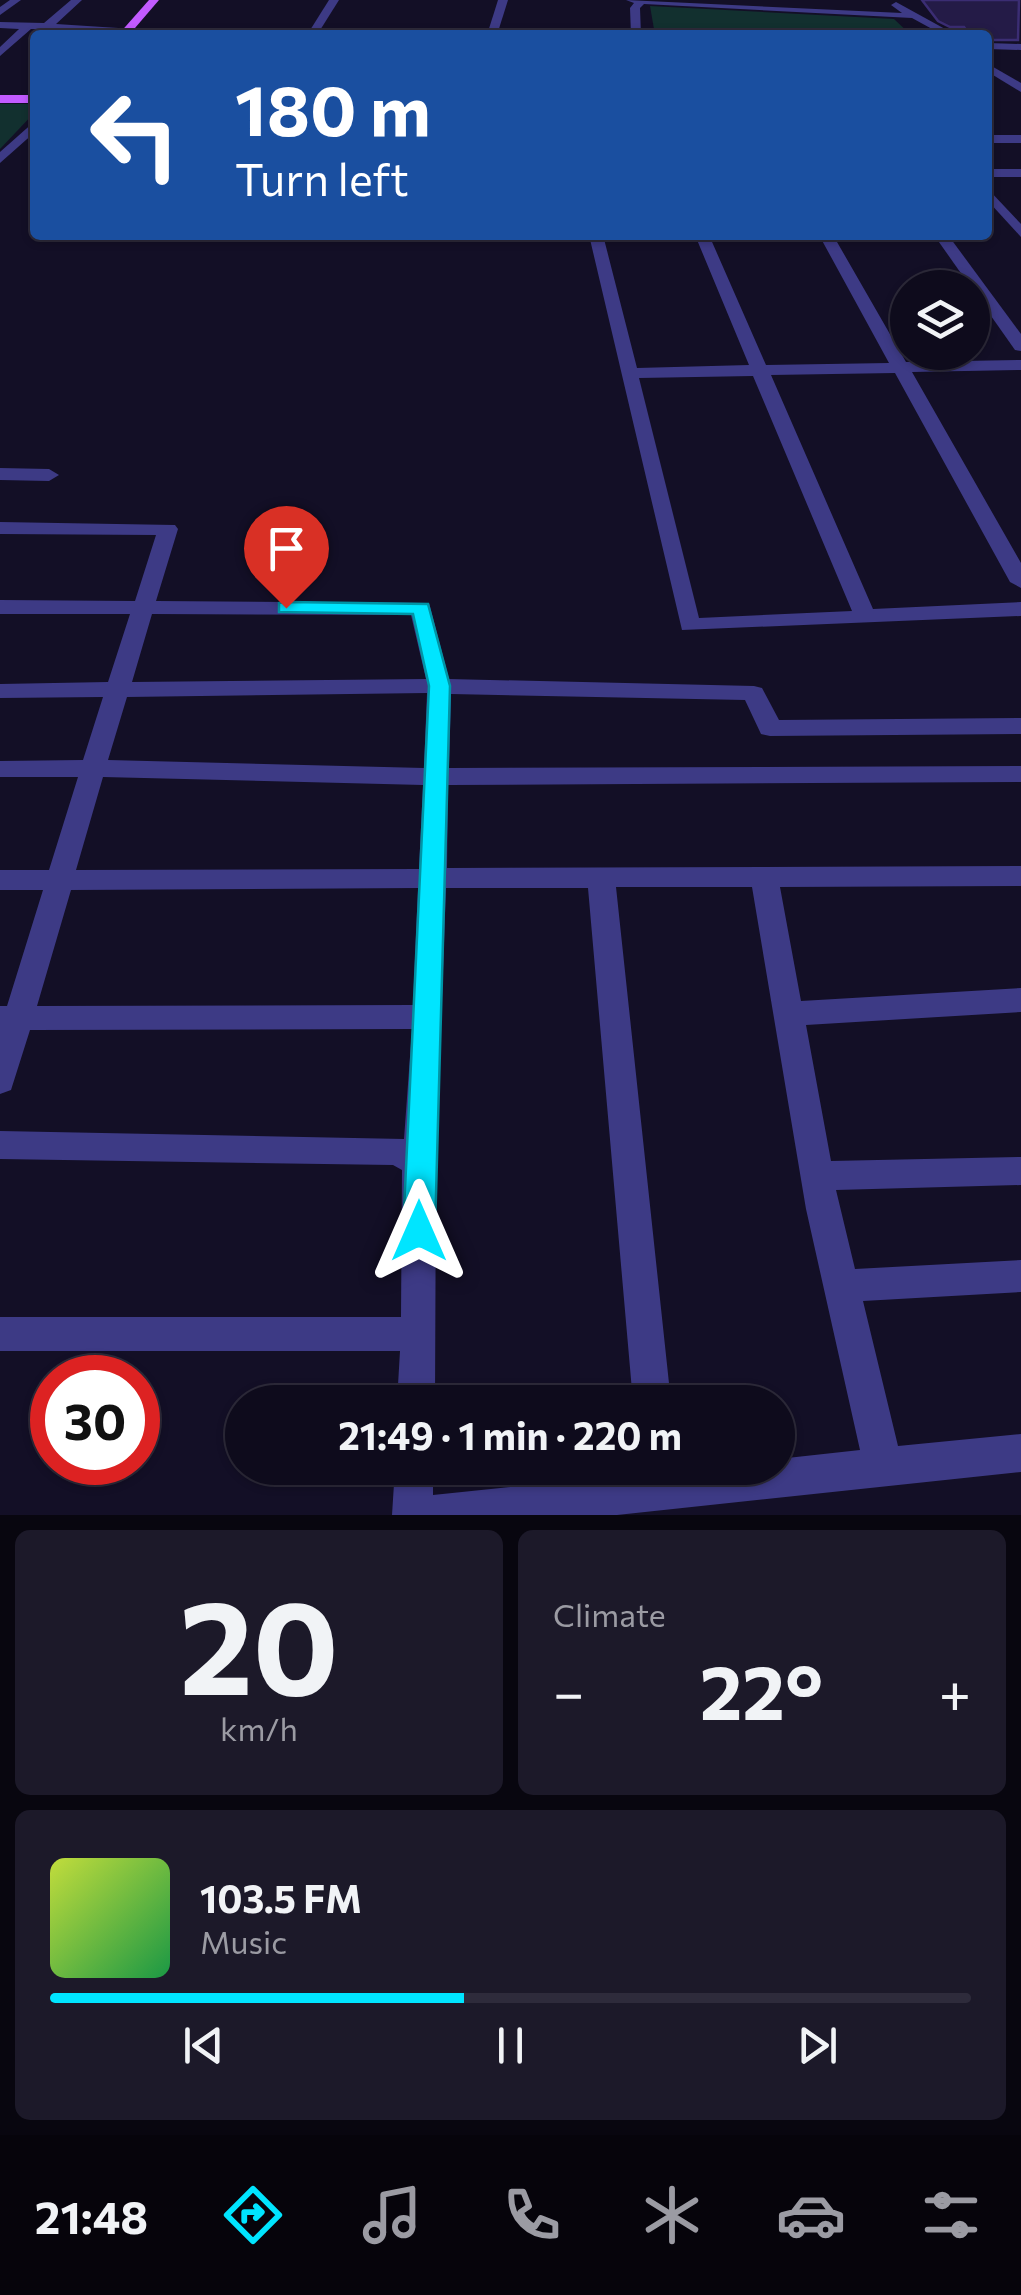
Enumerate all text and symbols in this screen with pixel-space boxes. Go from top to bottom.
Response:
text: 180 m [235,65,431,150]
icon: left [70,70,200,200]
text: Turn left [235,150,409,205]
map controls [890,270,990,370]
button: layers [890,270,990,370]
pin [244,506,329,609]
icon: arrive [259,521,314,576]
position arrow [367,1179,471,1283]
speed limit sign: 30 [30,1355,160,1485]
text: 21:49 · 1 min · 220 m [338,1411,682,1458]
text: 20 [179,1563,339,1722]
text: Climate [553,1594,666,1634]
text: 22° [700,1644,823,1735]
text: − [553,1657,584,1724]
text: + [939,1657,971,1724]
text: km/h [220,1708,298,1748]
text: 103.5 FM [200,1874,362,1921]
text: Music [200,1921,287,1961]
icon: previous [176,2018,231,2073]
icon: pause [483,2018,538,2073]
icon: next [790,2018,845,2073]
icon: directions [218,2180,288,2250]
icon: music [357,2180,427,2250]
icon: phone [497,2180,567,2250]
icon: climate [637,2180,707,2250]
icon: car [776,2180,846,2250]
icon: filters [916,2180,986,2250]
text: 21:48 [35,2188,148,2243]

